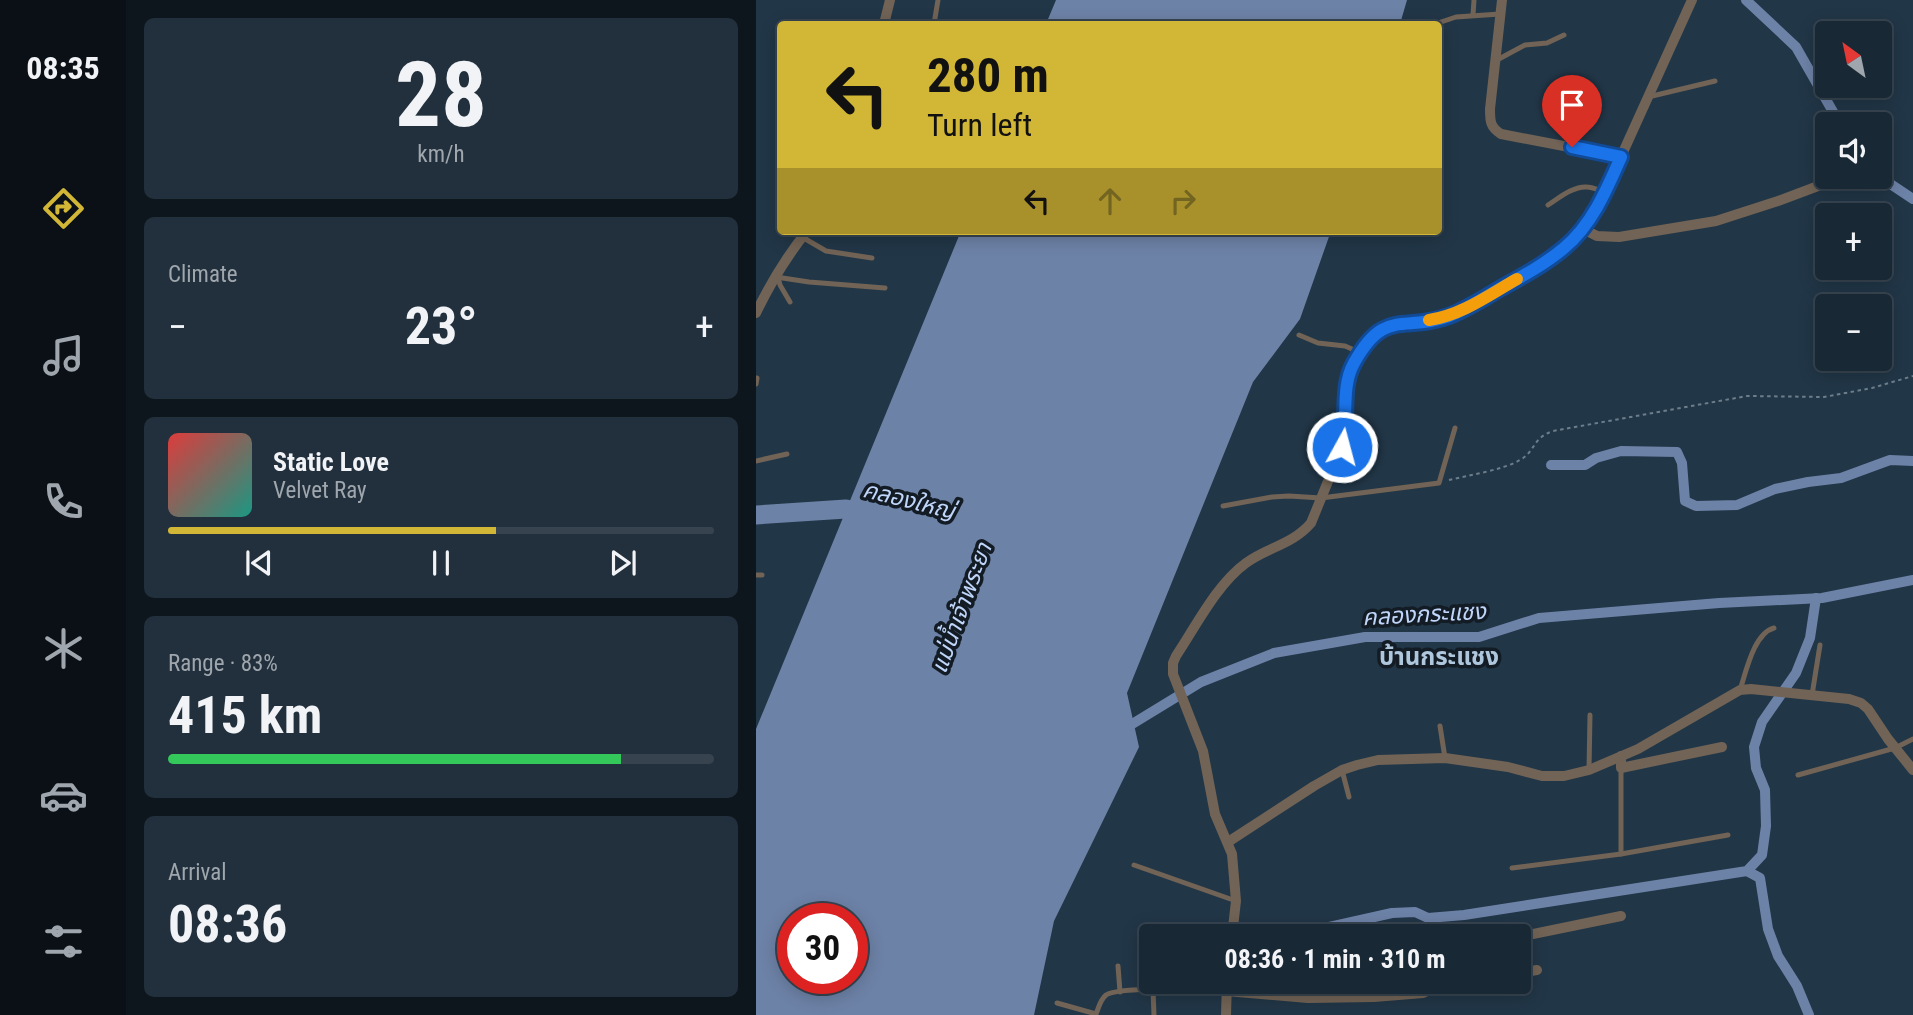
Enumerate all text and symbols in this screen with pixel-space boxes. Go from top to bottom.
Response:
north arrow [1815,21,1892,98]
map controls [1815,21,1892,371]
text: 28 [395,42,487,148]
text: 280 m [927,47,1049,104]
text: 08:35 [26,49,100,87]
icon: left [812,49,903,140]
pin [1542,75,1602,147]
icon: arrive [1553,86,1591,124]
text: Turn left [927,106,1032,144]
button: sound [1815,112,1892,189]
text: km/h [417,141,465,168]
icon: left [1018,182,1056,220]
icon: ahead [1091,182,1129,220]
icon: right [1164,182,1202,220]
icon: directions [39,184,88,233]
button: + [1815,203,1892,280]
text: Climate [168,261,238,288]
button: − [1815,294,1892,371]
text: 23° [405,296,477,357]
text: − [168,305,187,349]
text: + [695,305,714,349]
icon: music [39,331,88,380]
position arrow [1305,410,1379,484]
text: Static Love [273,447,389,477]
water label: คลองใหญ่ [860,476,961,526]
icon: phone [39,477,88,526]
text: Velvet Ray [273,477,367,504]
water label: แม่น้ำเจ้าพระยา [923,537,998,677]
icon: previous [240,544,278,582]
icon: pause [422,544,460,582]
icon: next [604,544,642,582]
water label: คลองกระแชง [1362,598,1488,631]
icon: climate [39,624,88,673]
district label: บ้านกระแชง [1379,643,1499,671]
text: Range · 83% [168,650,278,677]
text: 415 km [168,685,322,746]
icon: car [39,771,88,820]
text: Arrival [168,859,227,886]
text: 08:36 [168,894,287,955]
speed limit sign: 30 [777,903,868,994]
icon: filters [39,917,88,966]
text: 08:36 · 1 min · 310 m [1225,944,1445,974]

